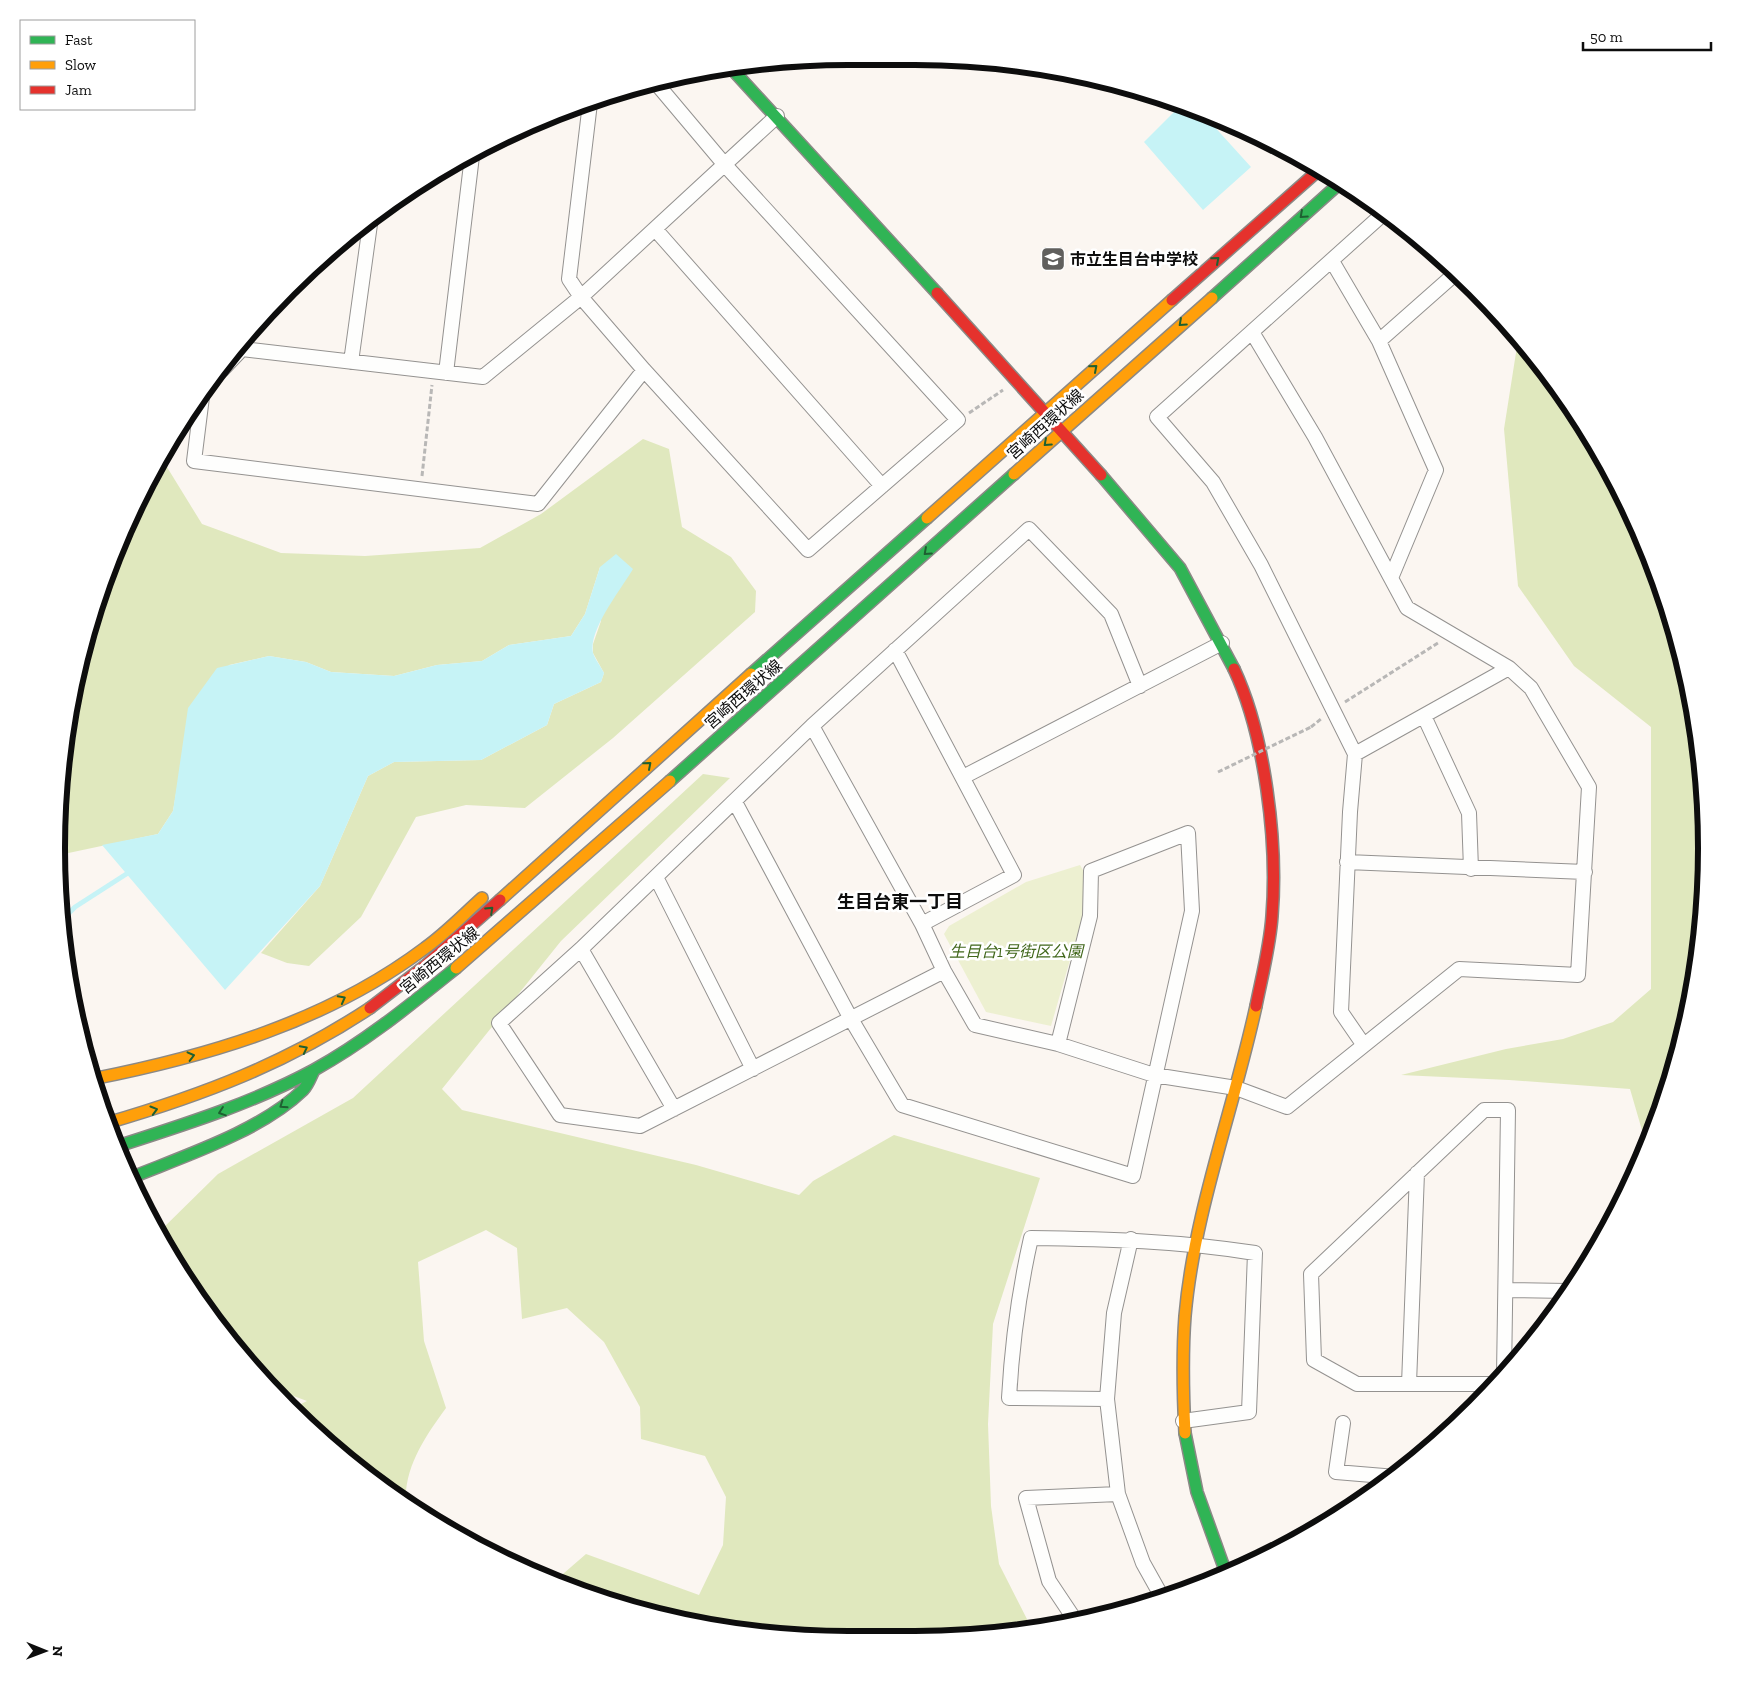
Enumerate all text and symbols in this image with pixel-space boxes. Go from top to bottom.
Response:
legend [20,20,195,110]
scale bar [1583,20,1710,52]
text: 50 m [1590,28,1623,46]
text: Fast [65,31,93,49]
text: Slow [65,56,97,74]
text: Jam [65,81,92,99]
one-way arrow [1300,210,1309,219]
school or university icon: 市立生目台中学校 [1040,246,1066,272]
place label: 市立生目台中学校 [1070,250,1198,269]
one-way arrow [1210,257,1219,266]
one-way arrow [1178,318,1187,327]
one-way arrow [1088,364,1097,373]
street label: 宮崎西環状線 [1003,385,1087,464]
one-way arrow [1044,437,1053,446]
one-way arrow [923,546,932,555]
street label: 宮崎西環状線 [701,656,786,733]
one-way arrow [643,761,652,770]
district label: 生目台東一丁目 [837,891,963,913]
one-way arrow [484,907,493,916]
street label: 宮崎西環状線 [396,923,483,998]
park label: 生目台1号街区公園 [949,942,1085,961]
one-way arrow [337,995,346,1005]
one-way arrow [299,1045,308,1055]
one-way arrow [186,1051,195,1062]
one-way arrow [279,1099,289,1108]
one-way arrow [150,1105,158,1116]
one-way arrow [219,1106,227,1116]
north arrow [20,1626,70,1676]
text: N [49,1646,66,1657]

